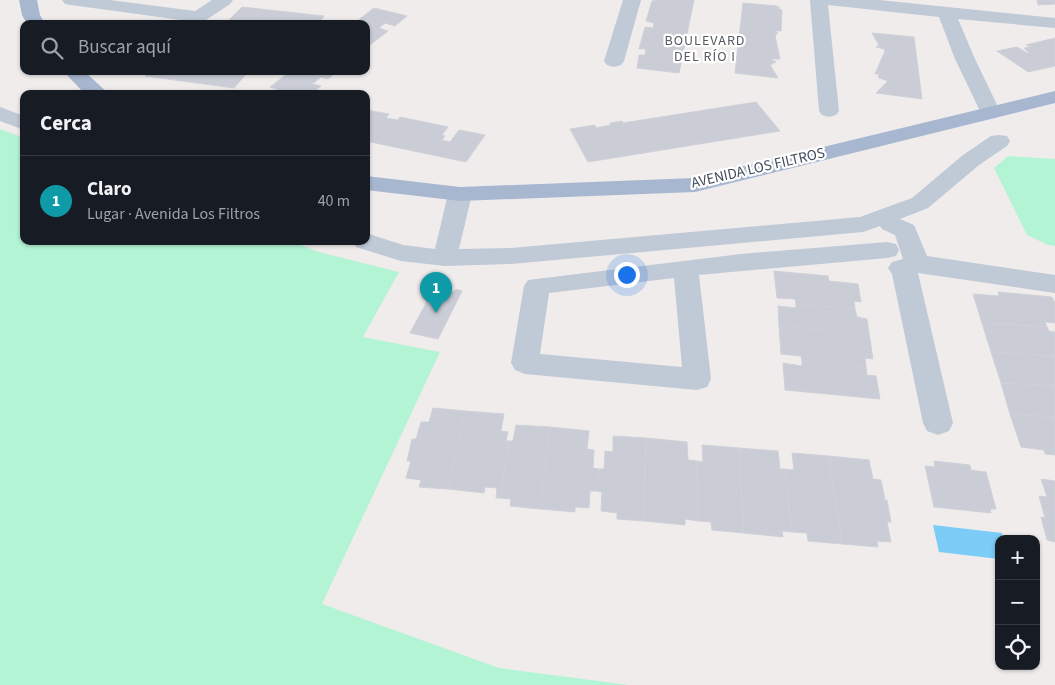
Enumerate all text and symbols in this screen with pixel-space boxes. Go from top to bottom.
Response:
search box [20,20,370,75]
district label: BOULEVARD DEL RÍO I [665,31,745,67]
icon: search [38,34,66,62]
text: Buscar aquí [78,34,171,61]
text: Cerca [40,108,92,138]
street label: AVENIDA LOS FILTROS [689,142,827,194]
text: Claro [87,176,131,203]
text: 1 [52,190,60,212]
text: 40 m [318,190,350,212]
text: Lugar · Avenida Los Filtros [87,203,260,225]
your location [614,262,640,288]
pin: 1 [420,272,452,313]
map controls [995,535,1040,670]
button: + [995,535,1040,580]
button: − [995,580,1040,625]
button: locate [995,625,1040,670]

